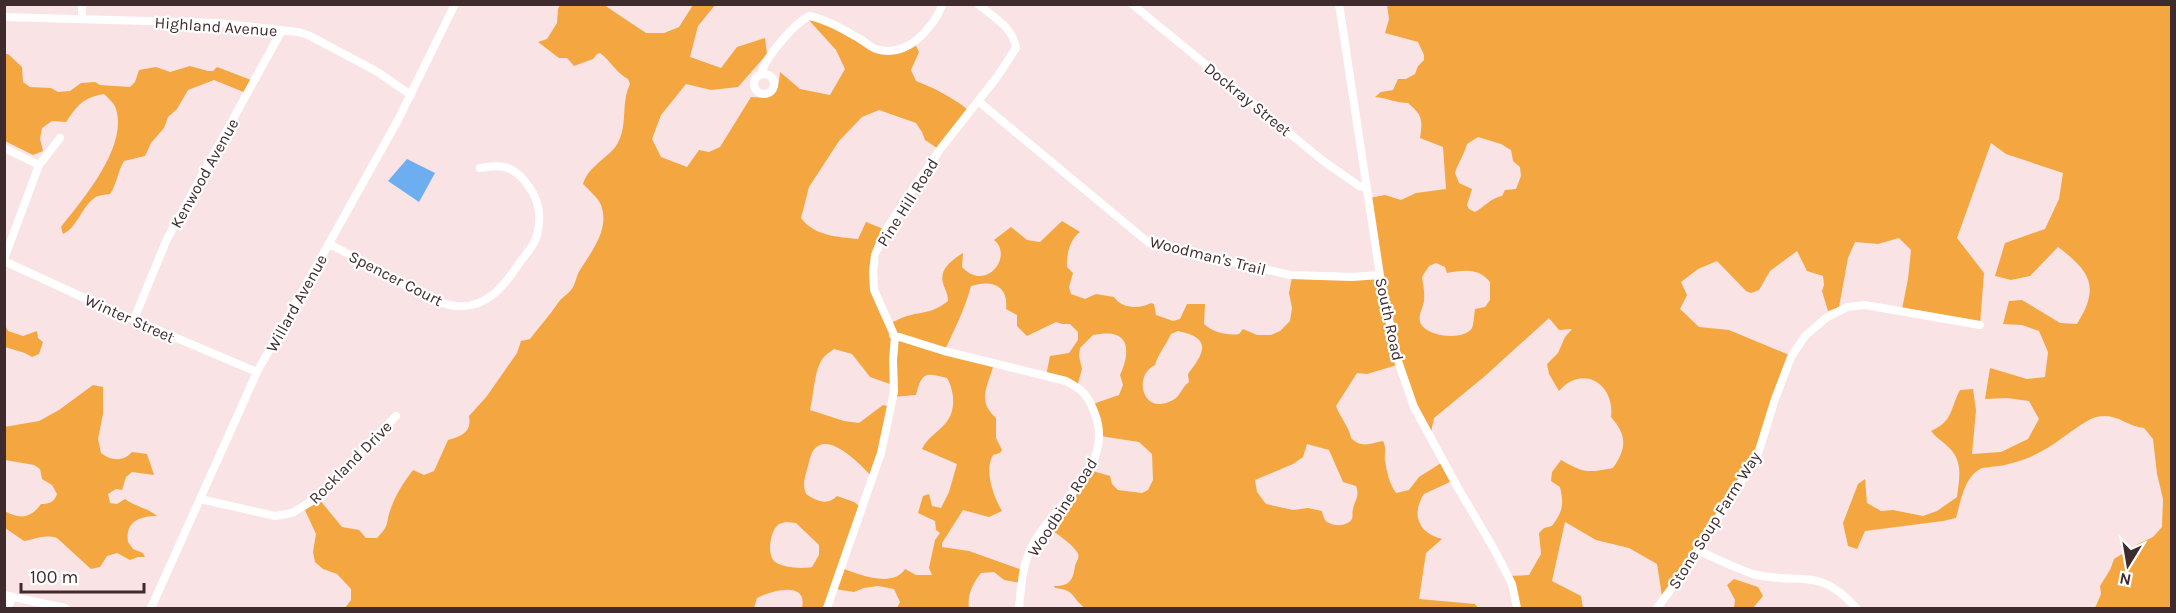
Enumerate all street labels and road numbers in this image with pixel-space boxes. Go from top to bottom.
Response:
street label: Highland Avenue [154,13,278,40]
street label: Dockray Street [1200,59,1295,140]
street label: Kenwood Avenue [166,115,242,231]
street label: Pine Hill Road [873,155,942,250]
street label: Woodman's Trail [1148,232,1268,279]
street label: Spencer Court [346,247,446,310]
street label: Willard Avenue [262,251,331,355]
street label: South Road [1371,276,1408,362]
street label: Winter Street [82,290,178,347]
street label: Rockland Drive [305,417,396,508]
street label: Stone Soup Farm Way [1664,447,1765,593]
street label: Woodbine Road [1024,454,1101,560]

